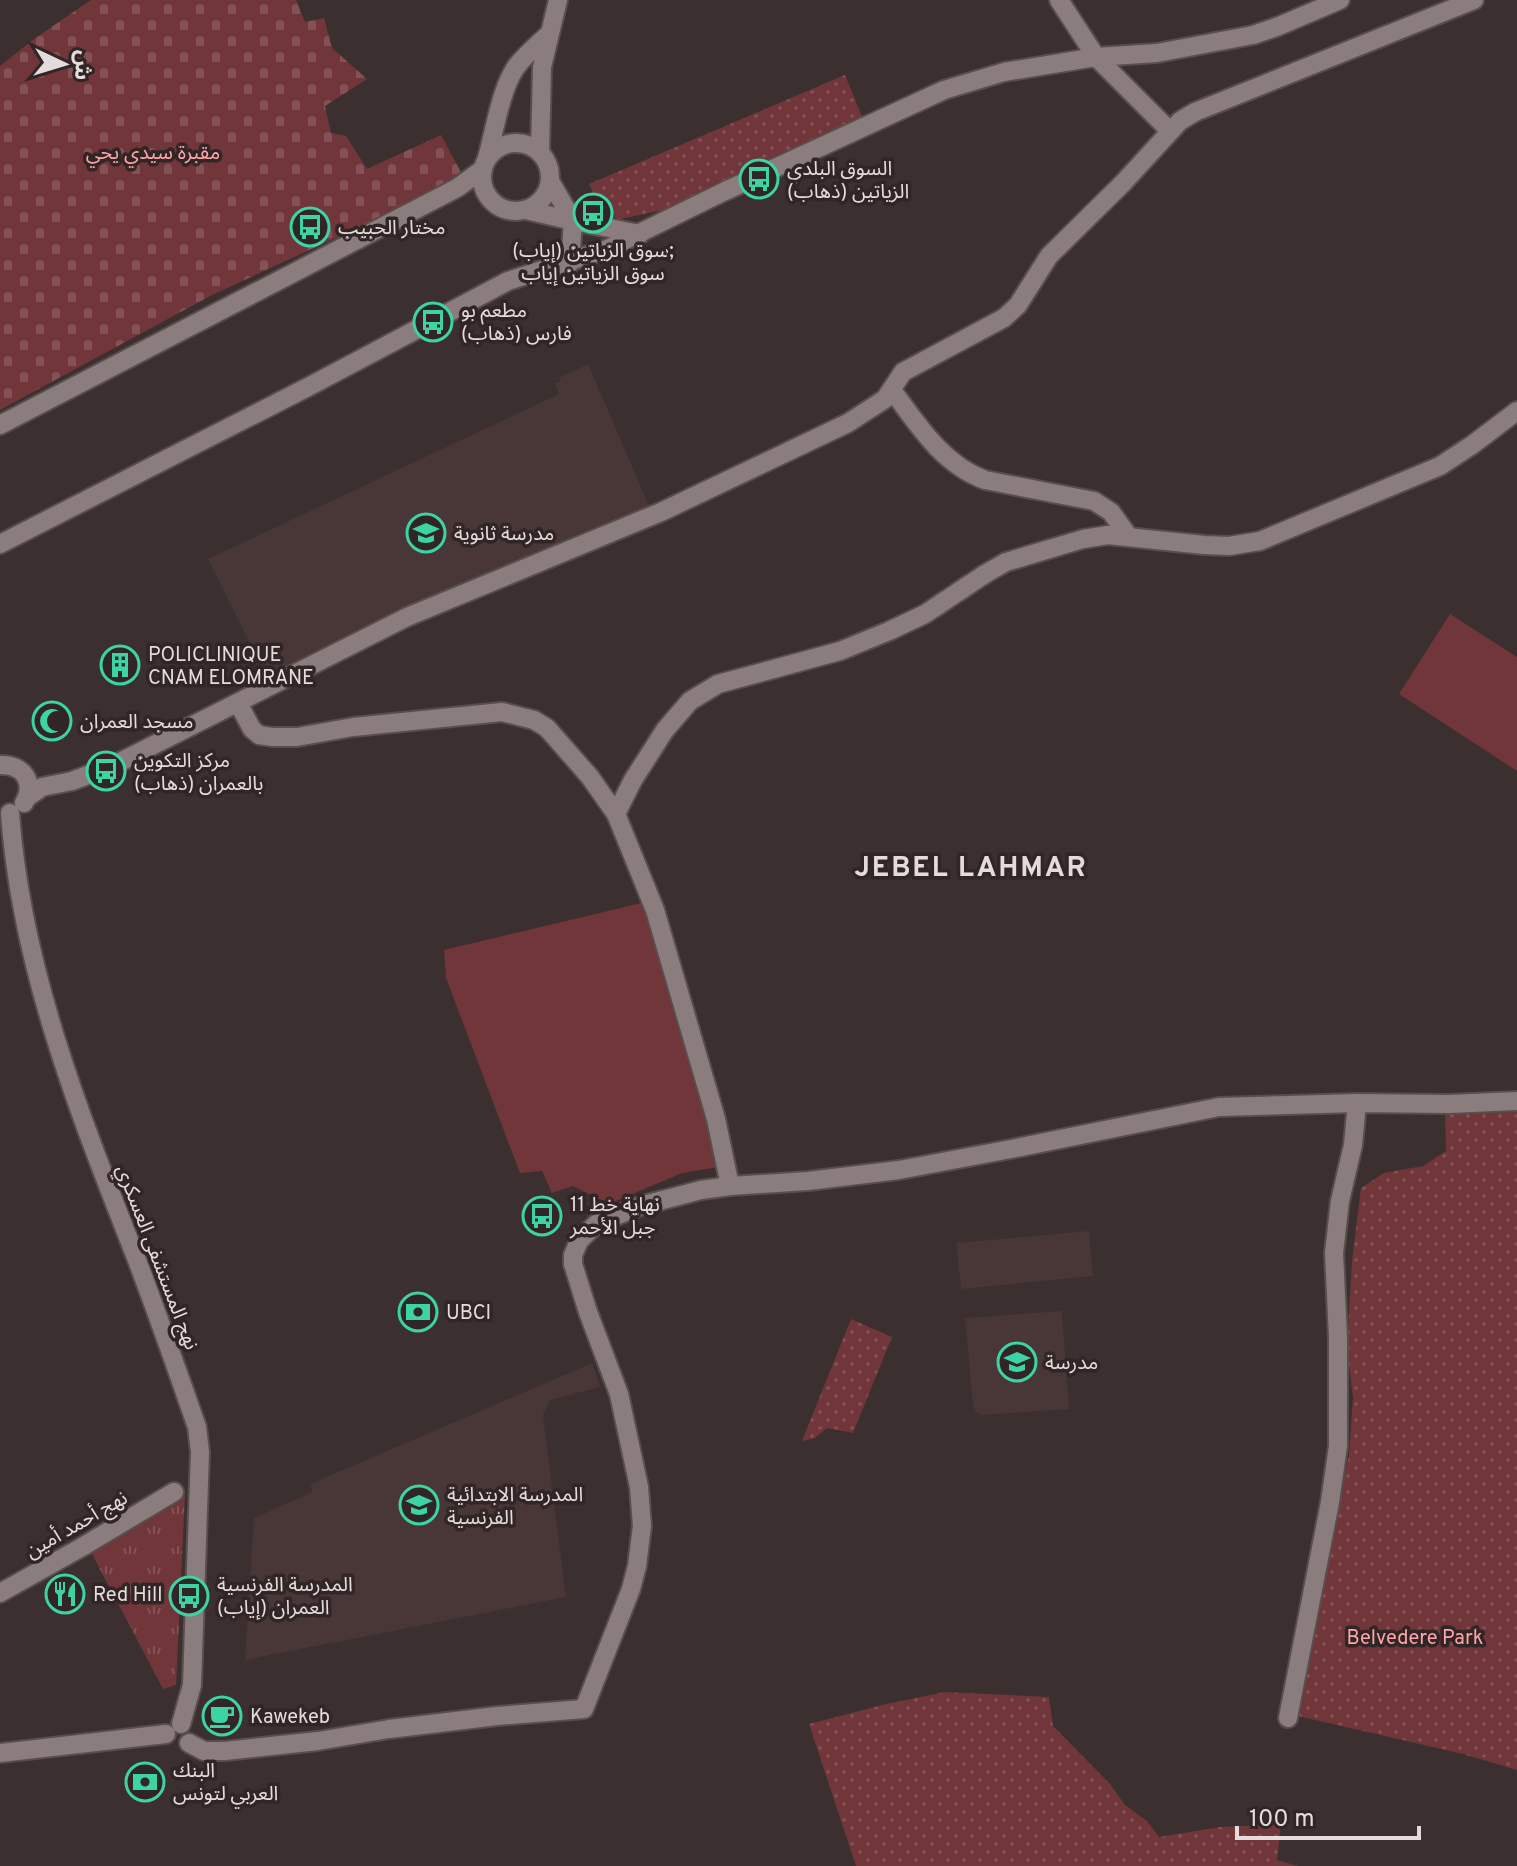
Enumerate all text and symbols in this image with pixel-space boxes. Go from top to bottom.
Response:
north arrow [24,24,104,104]
text: ش [67,49,96,81]
park label: مقبرة سيدي يحي [86,141,220,168]
place label: السوق البلدي الزياتين (ذهاب) [787,157,909,206]
bus stop icon: السوق البلدي الزياتين (ذهاب) [738,158,780,200]
bus stop icon: سوق الزياتين (إياب); سوق الزياتين إياب [572,192,614,234]
bus stop icon: مختار الحبيب [289,206,331,248]
place label: مختار الحبيب [338,216,445,242]
place label: سوق الزياتين (إياب); سوق الزياتين إياب [512,239,674,288]
place label: مطعم بو فارس (ذهاب) [461,299,572,348]
bus stop icon: مطعم بو فارس (ذهاب) [412,301,454,343]
school or university icon: مدرسة ثانوية [405,512,447,554]
place label: مدرسة ثانوية [454,522,554,548]
place label: POLICLINIQUE CNAM ELOMRANE [148,643,314,692]
building icon: POLICLINIQUE CNAM ELOMRANE [99,644,141,686]
mosque icon: مسجد العمران [31,700,73,742]
place label: مسجد العمران [80,710,193,736]
place label: مركز التكوين بالعمران (ذهاب) [134,749,263,798]
bus stop icon: مركز التكوين بالعمران (ذهاب) [85,750,127,792]
district label: JEBEL LAHMAR [854,851,1088,887]
street label: نهج المستشفى العسكري [108,1161,203,1354]
place label: نهاية خط 11 جبل الأحمر [569,1193,660,1242]
bus stop icon: نهاية خط 11 جبل الأحمر [521,1195,563,1237]
bank icon: UBCI [397,1291,439,1333]
place label: UBCI [446,1301,491,1327]
school or university icon: مدرسة [996,1341,1038,1383]
place label: مدرسة [1045,1351,1098,1377]
place label: المدرسة الابتدائية الفرنسية [447,1483,583,1532]
school or university icon: المدرسة الابتدائية الفرنسية [398,1484,440,1526]
street label: نهج أحمد أمين [21,1486,133,1565]
restaurant icon: Red Hill [44,1573,86,1615]
place label: المدرسة الفرنسية العمران (إياب) [217,1573,353,1622]
bus stop icon: المدرسة الفرنسية العمران (إياب) [168,1575,210,1617]
place label: Red Hill [93,1583,162,1609]
park label: Belvedere Park [1347,1626,1483,1652]
cafe icon: Kawekeb [201,1695,243,1737]
place label: Kawekeb [250,1705,330,1731]
place label: البنك العربي لتونس [173,1759,278,1809]
bank icon: البنك العربي لتونس [124,1761,166,1803]
scale bar [1237,1790,1419,1840]
text: 100 m [1249,1805,1315,1835]

